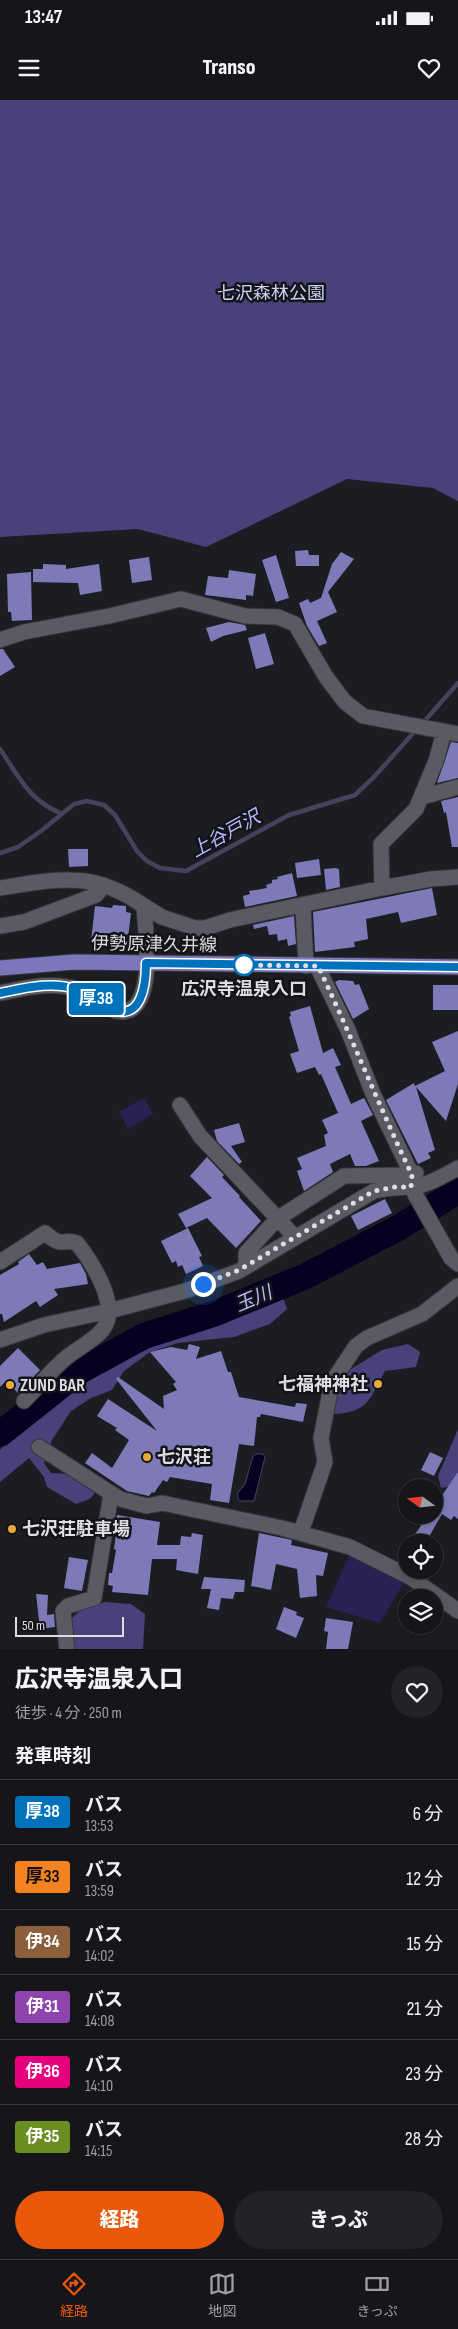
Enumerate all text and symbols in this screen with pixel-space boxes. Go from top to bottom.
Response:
text: 13:47 [25,6,62,29]
icon: menu [15,54,43,82]
text: Transo [202,54,256,81]
icon: heart [415,54,443,82]
park label: 七沢森林公園 [217,283,325,304]
water label: 上谷戸沢 [187,804,267,863]
street label: 伊勢原津久井線 [91,933,217,956]
marker: 広沢寺温泉入口 [233,954,255,976]
place label: 広沢寺温泉入口 [181,979,307,1000]
line badge: 厚38 [67,983,125,1015]
text: 厚38 [79,988,113,1009]
your location [191,1272,216,1297]
water label: 玉川 [232,1281,277,1317]
place label: 七福神神社 [278,1374,368,1395]
place label: ZUND BAR [20,1375,85,1396]
marker: 七福神神社 [372,1378,384,1390]
marker: ZUND BAR [4,1379,16,1391]
place label: 七沢荘 [157,1447,211,1468]
marker: 七沢荘 [141,1451,153,1463]
north arrow [398,1479,442,1524]
map controls [398,1479,443,1634]
place label: 七沢荘駐車場 [22,1519,130,1540]
marker: 七沢荘駐車場 [6,1523,18,1535]
button: locate [398,1534,443,1579]
button: layers [398,1589,443,1634]
scale bar [15,1614,124,1637]
text: 50 m [22,1617,45,1634]
text: 広沢寺温泉入口 [15,1665,183,1694]
button: heart [391,1666,443,1718]
text: 徒歩 · 4 分 · 250 m [15,1704,122,1723]
text: 発車時刻 [15,1745,91,1768]
text: バス [85,1794,123,1817]
text: 厚38 [25,1801,60,1822]
text: 6 分 [413,1803,443,1826]
text: 13:53 [85,1817,113,1836]
text: バス [85,1859,123,1882]
text: 厚33 [25,1866,60,1887]
text: 12 分 [406,1868,443,1891]
text: 13:59 [85,1882,114,1901]
text: バス [85,1924,123,1947]
text: 伊34 [25,1931,60,1952]
text: 15 分 [407,1933,443,1956]
text: 14:02 [85,1947,114,1966]
text: バス [85,1989,123,2012]
text: 伊31 [26,1996,59,2017]
text: 21 分 [406,1998,443,2021]
text: 14:08 [85,2012,114,2031]
text: バス [85,2054,123,2077]
text: 伊36 [25,2061,60,2082]
text: 23 分 [405,2063,443,2086]
text: 14:10 [85,2077,113,2096]
text: バス [85,2119,123,2142]
text: 伊35 [26,2126,59,2147]
text: 28 分 [405,2128,443,2151]
text: 14:15 [85,2142,112,2161]
button: 経路 [15,2191,224,2249]
button: きっぷ [234,2191,443,2249]
tab: 経路 [60,2270,88,2320]
tab: 地図 [208,2270,236,2320]
tab: きっぷ [356,2270,398,2320]

